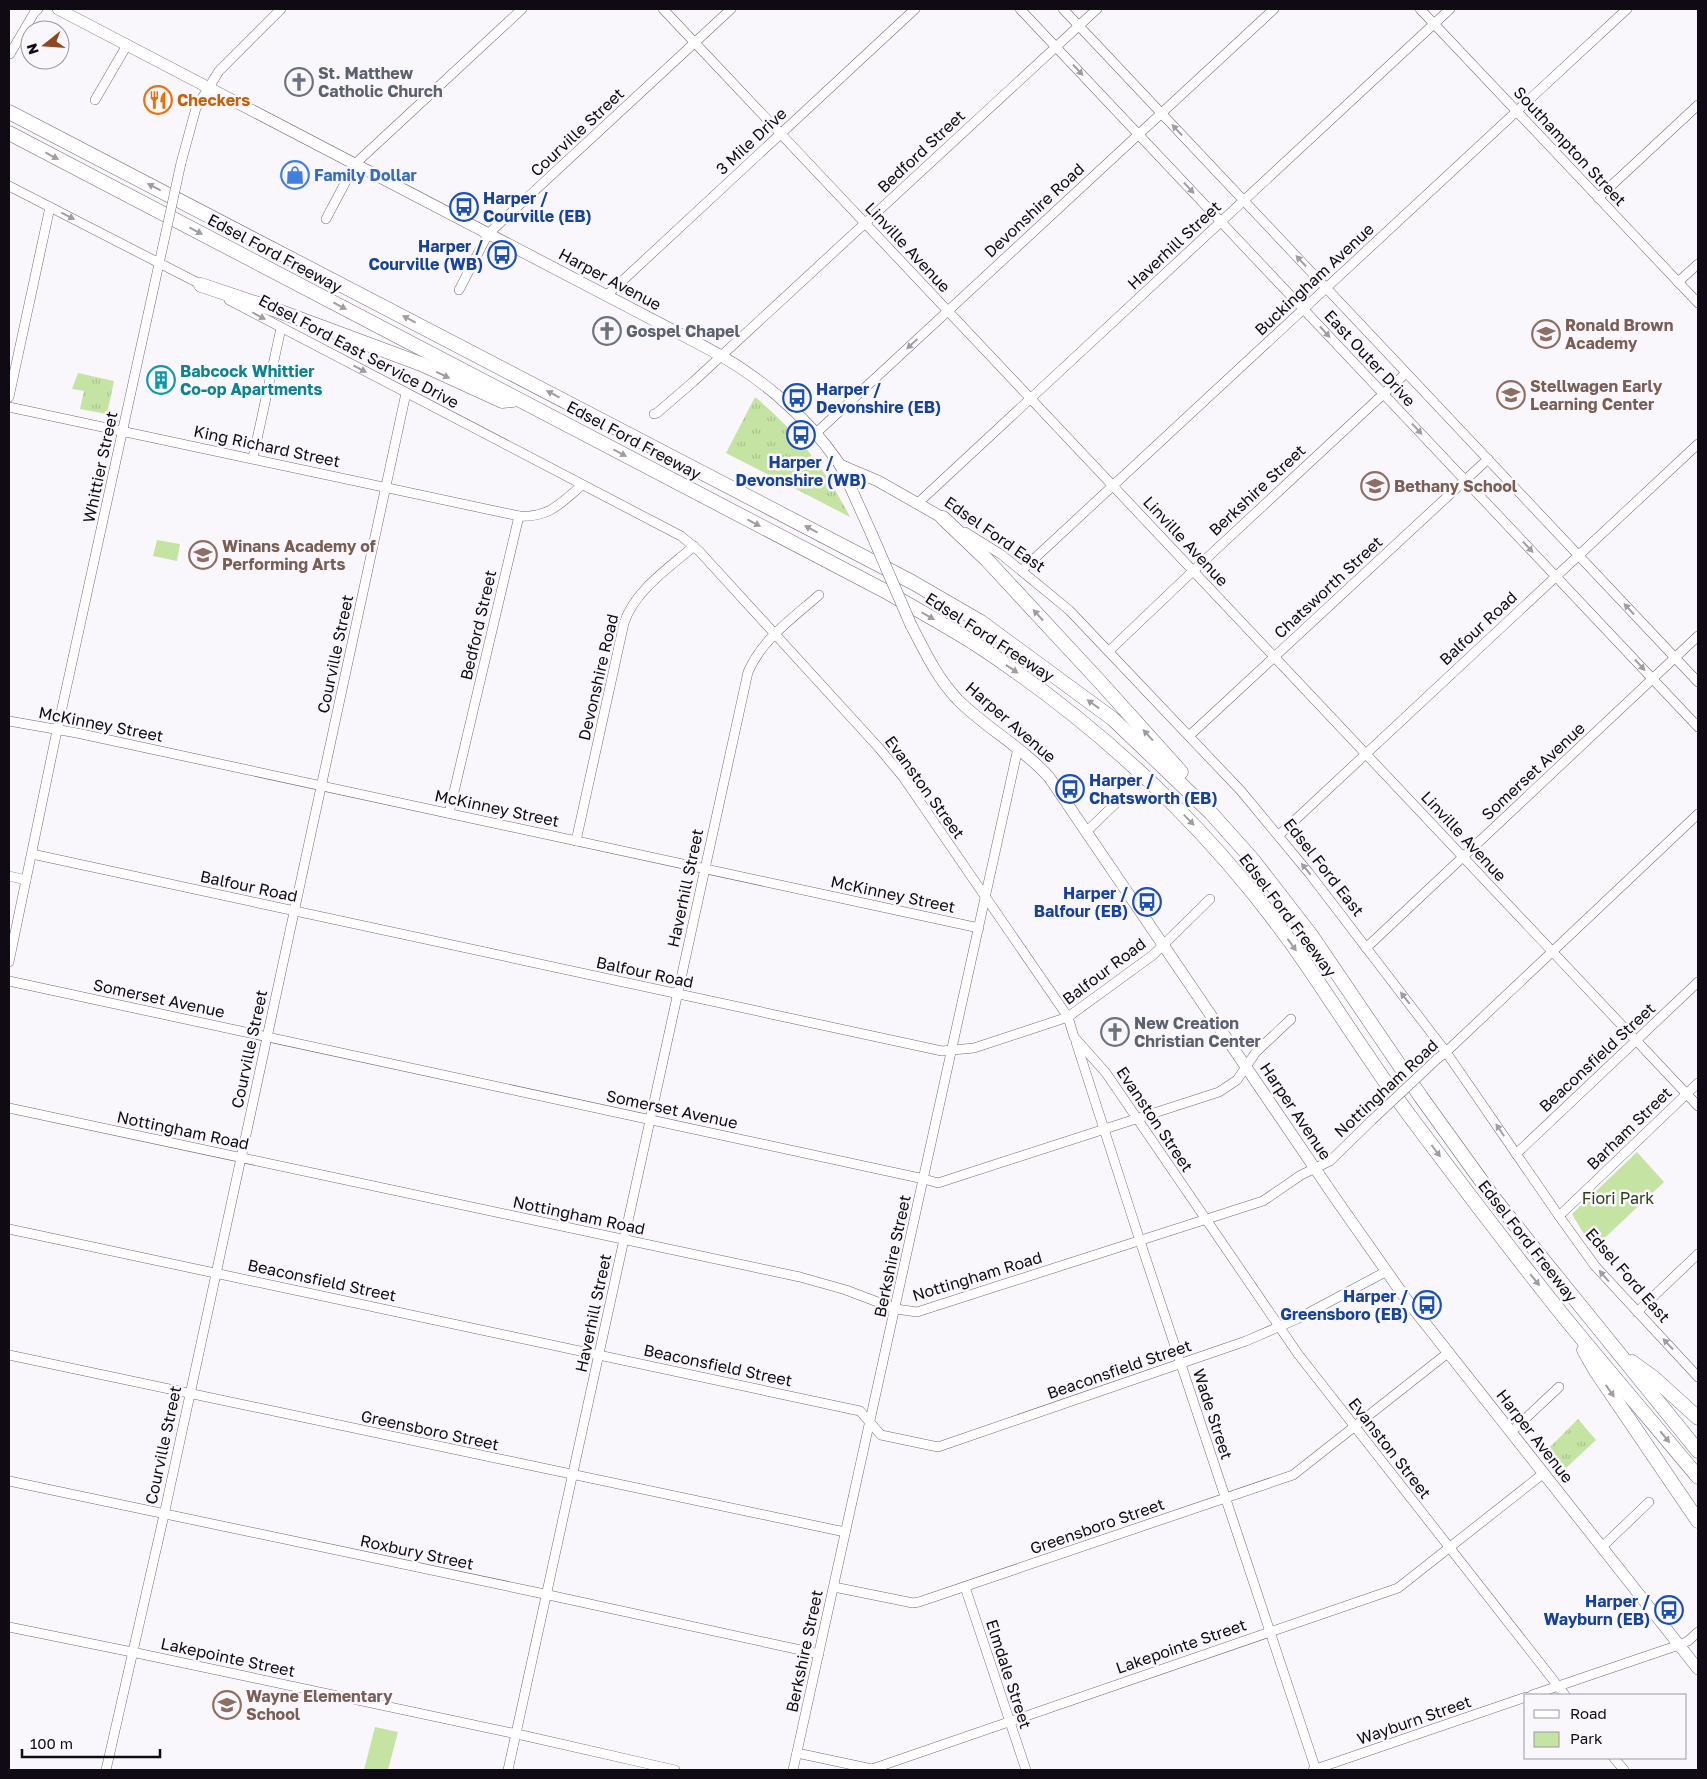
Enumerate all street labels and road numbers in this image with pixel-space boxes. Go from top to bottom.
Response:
street label: Southampton Street [1509,82,1631,210]
street label: Courville Street [526,83,628,181]
street label: 3 Mile Drive [712,103,790,179]
street label: Bedford Street [873,105,969,197]
street label: Devonshire Road [980,159,1088,261]
street label: Haverhill Street [1123,197,1225,293]
street label: Linville Avenue [861,198,955,296]
street label: Edsel Ford Freeway [204,209,346,297]
street label: Buckingham Avenue [1250,219,1378,339]
street label: Harper Avenue [555,244,665,314]
street label: Edsel Ford East Service Drive [255,290,463,412]
street label: East Outer Drive [1320,306,1420,410]
street label: Edsel Ford Freeway [563,396,705,484]
street label: Whittier Street [78,410,122,524]
street label: King Richard Street [192,421,342,471]
street label: Berkshire Street [1205,440,1309,540]
street label: Edsel Ford East [941,492,1049,576]
street label: Linville Avenue [1139,492,1233,590]
street label: Chatsworth Street [1270,532,1386,642]
street label: Bedford Street [456,568,500,682]
street label: Balfour Road [1435,587,1521,669]
street label: Edsel Ford Freeway [922,588,1058,686]
street label: Courville Street [313,593,357,715]
street label: Devonshire Road [574,612,622,742]
street label: Harper Avenue [962,677,1060,767]
street label: McKinney Street [37,702,165,746]
street label: Somerset Avenue [1477,718,1589,824]
street label: Evanston Street [881,732,969,842]
street label: McKinney Street [433,785,561,831]
street label: Linville Avenue [1417,787,1511,885]
street label: Edsel Ford East [1280,814,1368,920]
street label: Haverhill Street [663,827,707,949]
street label: Edsel Ford Freeway [1235,849,1341,981]
street label: Balfour Road [199,866,299,906]
street label: McKinney Street [829,871,957,917]
street label: Balfour Road [1058,933,1150,1009]
street label: Balfour Road [595,952,695,992]
street label: Somerset Avenue [91,974,227,1022]
street label: Courville Street [227,988,271,1110]
street label: Beaconsfield Street [1535,998,1659,1116]
street label: Nottingham Road [1330,1035,1442,1141]
street label: Harper Avenue [1256,1058,1336,1164]
street label: Evanston Street [1112,1063,1198,1175]
street label: Barham Street [1582,1082,1676,1174]
street label: Somerset Avenue [604,1085,740,1133]
street label: Nottingham Road [115,1106,251,1154]
street label: Edsel Ford Freeway [1474,1176,1582,1306]
street label: Nottingham Road [511,1191,647,1239]
street label: Berkshire Street [869,1193,915,1319]
street label: Edsel Ford East [1582,1224,1674,1326]
street label: Nottingham Road [910,1247,1044,1305]
street label: Haverhill Street [571,1252,615,1374]
street label: Beaconsfield Street [246,1254,398,1306]
street label: Beaconsfield Street [1044,1335,1194,1403]
street label: Beaconsfield Street [642,1339,794,1391]
street label: Wade Street [1189,1366,1237,1462]
street label: Courville Street [141,1384,185,1506]
street label: Harper Avenue [1492,1385,1578,1487]
street label: Evanston Street [1344,1394,1436,1502]
street label: Greensboro Street [359,1406,501,1454]
street label: Greensboro Street [1027,1494,1167,1558]
street label: Roxbury Street [358,1530,476,1574]
street label: Berkshire Street [781,1588,827,1714]
street label: Lakepointe Street [1113,1614,1249,1678]
street label: Elmdale Street [982,1617,1036,1731]
street label: Lakepointe Street [159,1633,297,1681]
street label: Wayburn Street [1354,1691,1474,1749]

